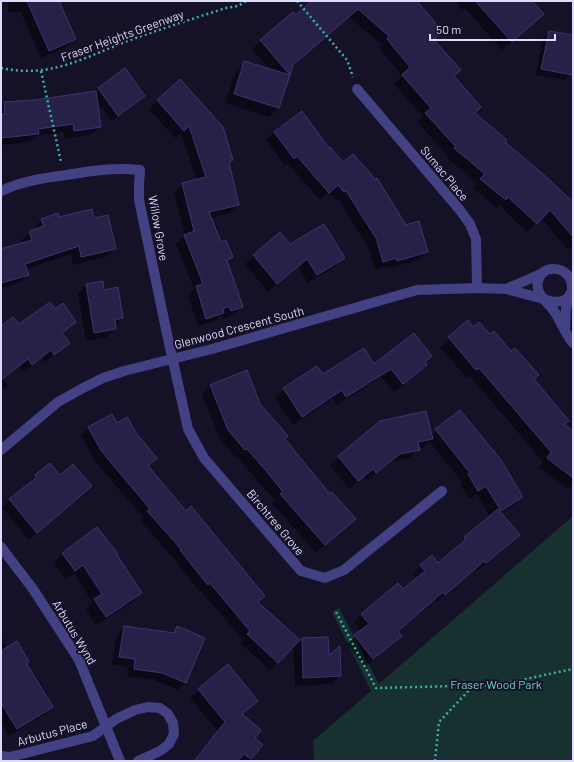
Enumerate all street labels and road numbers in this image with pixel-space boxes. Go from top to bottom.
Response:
street label: Fraser Heights Greenway [59,6,186,64]
street label: Sumac Place [418,143,472,203]
street label: Willow Grove [146,194,172,262]
street label: Glenwood Crescent South [173,303,305,351]
street label: Birchtree Grove [244,486,308,558]
street label: Arbutus Wynd [50,597,100,667]
street label: Arbutus Place [15,716,89,748]

